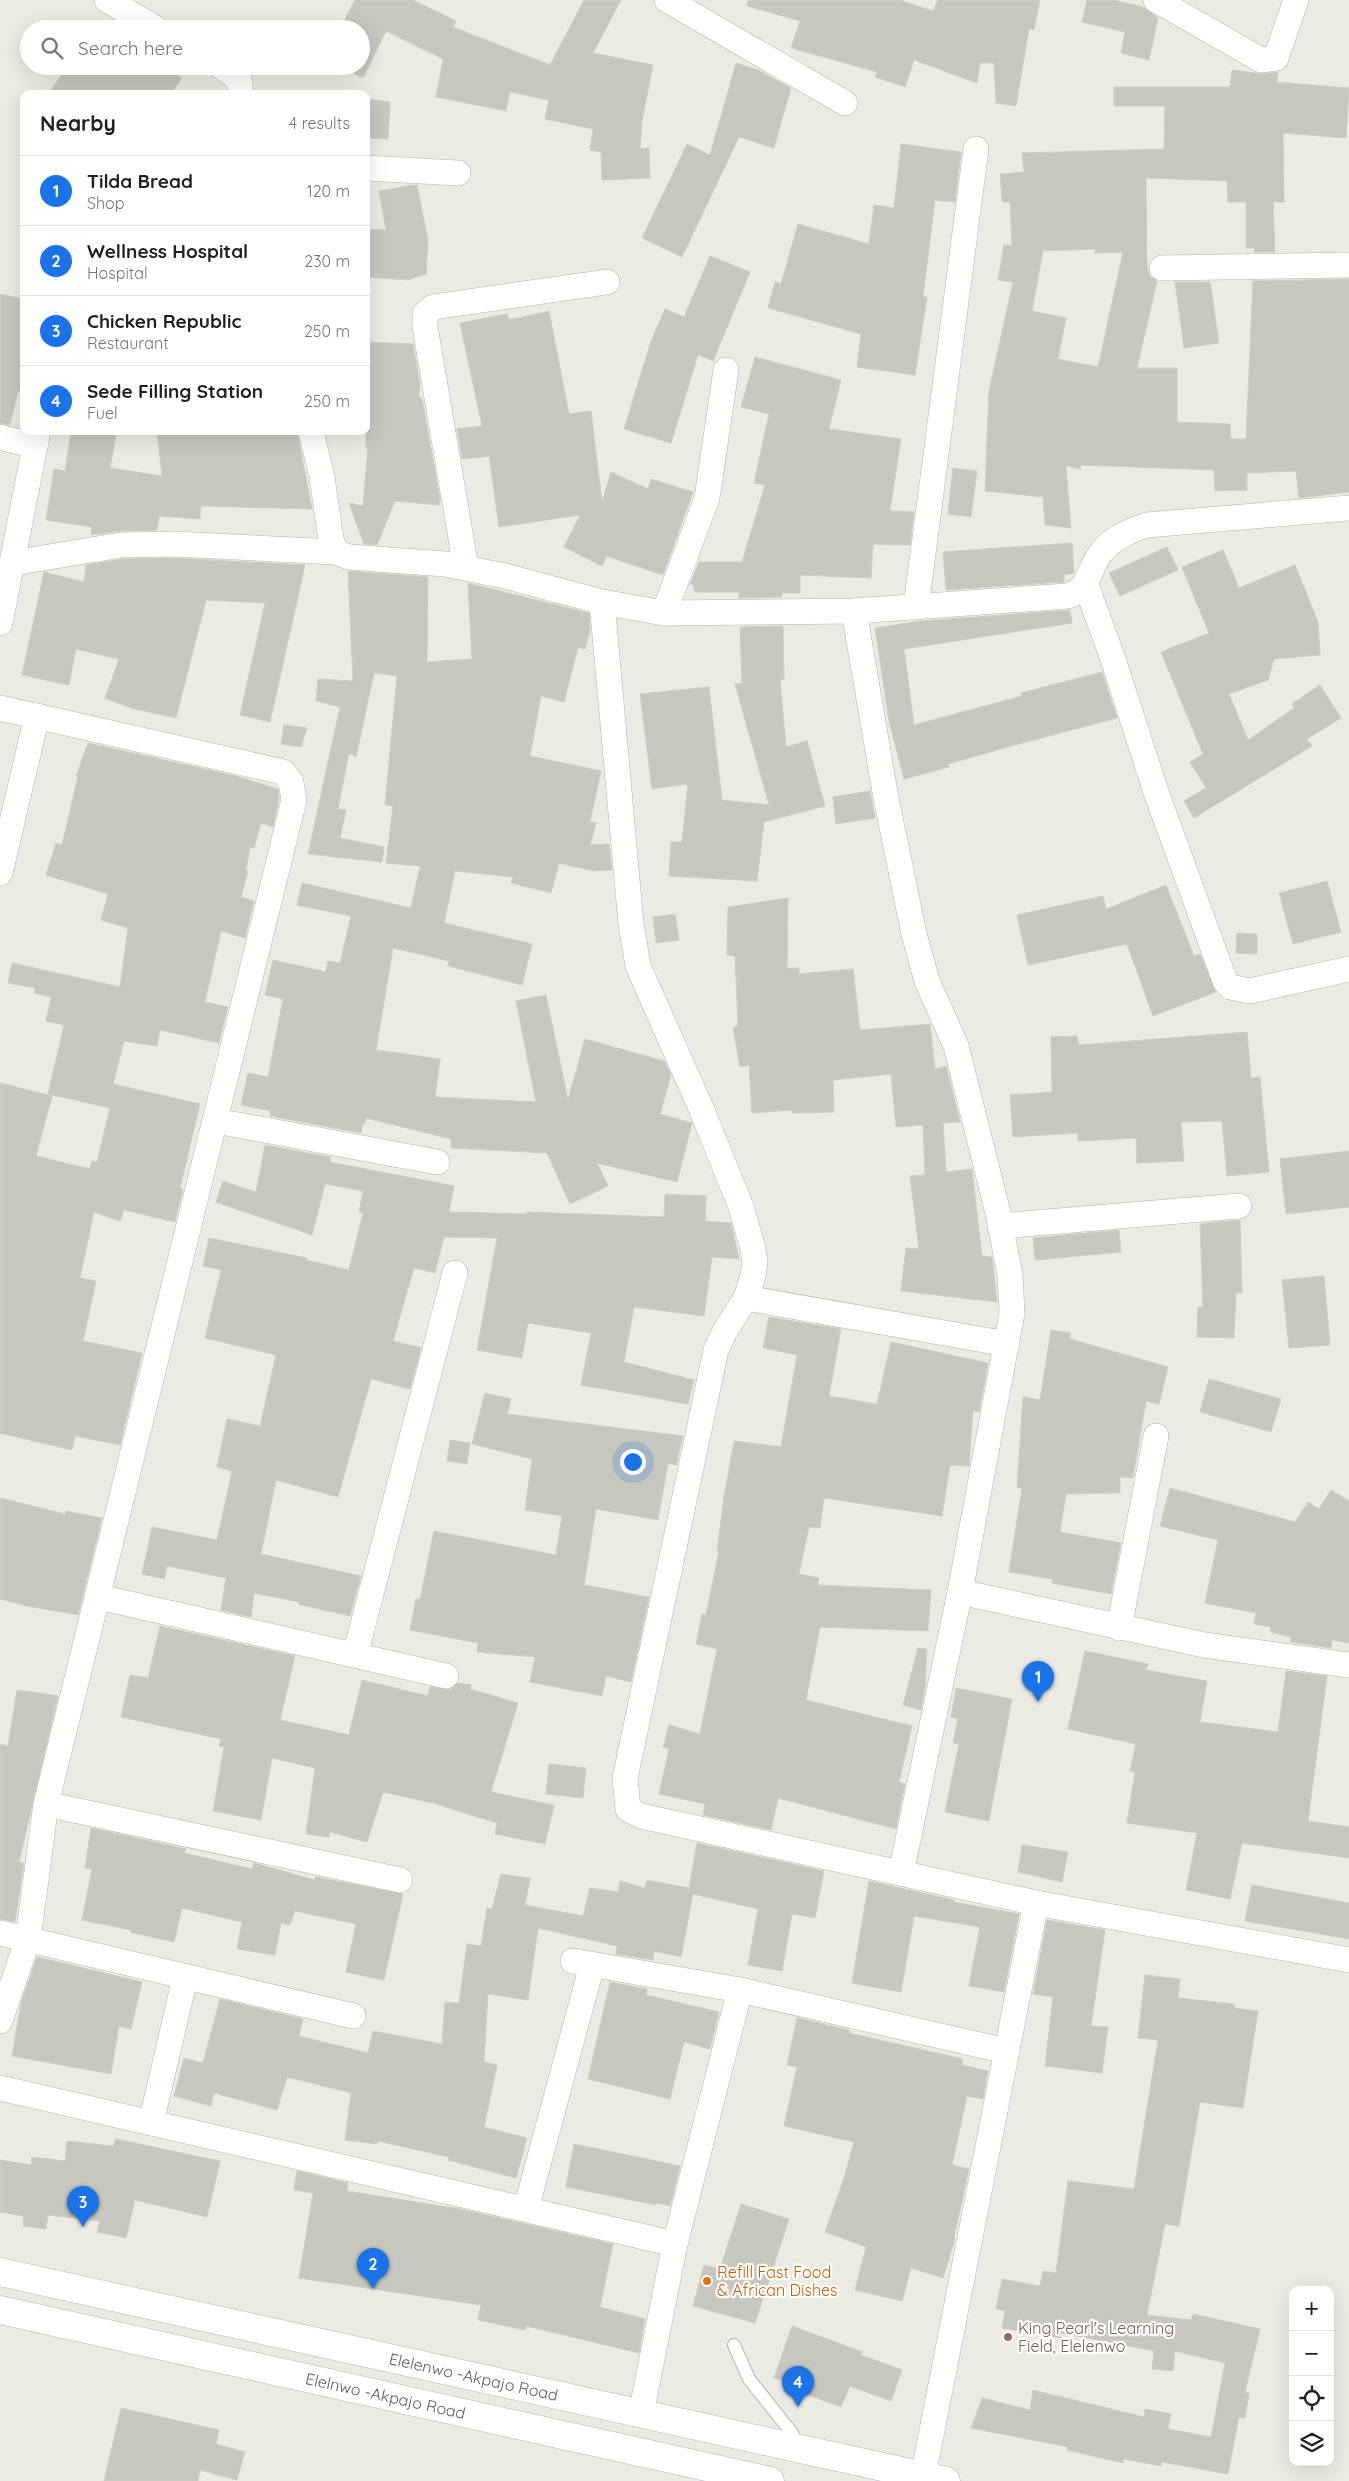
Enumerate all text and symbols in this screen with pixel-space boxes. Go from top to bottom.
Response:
search box [20,20,370,75]
icon: search [38,34,66,62]
text: Search here [78,36,183,60]
text: Nearby [40,110,116,136]
text: 4 results [289,113,350,133]
text: Tilda Bread [87,169,193,193]
text: 1 [53,181,59,201]
text: 120 m [307,181,350,201]
text: Shop [87,193,124,213]
text: Wellness Hospital [87,239,248,263]
text: 2 [51,251,61,271]
text: 230 m [304,251,350,271]
text: Hospital [87,263,148,283]
text: Chicken Republic [87,309,241,333]
text: 3 [52,321,60,341]
text: 250 m [304,321,350,341]
text: Restaurant [87,333,169,353]
text: Sede Filling Station [87,379,263,403]
text: 4 [51,391,61,411]
text: 250 m [304,391,350,411]
text: Fuel [87,403,118,423]
your location [620,1449,646,1475]
pin: 1 [1022,1661,1054,1702]
pin: 3 [67,2186,99,2227]
pin: 2 [357,2248,389,2289]
place label: Refill Fast Food & African Dishes [717,2262,838,2300]
marker: Refill Fast Food & African Dishes [701,2275,713,2287]
map controls [1289,2286,1334,2466]
button: + [1289,2286,1334,2331]
place label: King Pearl's Learning Field, Elelenwo [1018,2318,1174,2356]
marker: King Pearl's Learning Field, Elelenwo [1002,2331,1014,2343]
button: − [1289,2331,1334,2376]
street label: Elelenwo -Akpajo Road [387,2348,560,2405]
pin: 4 [782,2366,814,2407]
street label: Elelnwo -Akpajo Road [304,2368,468,2423]
button: locate [1289,2376,1334,2421]
button: layers [1289,2421,1334,2466]

